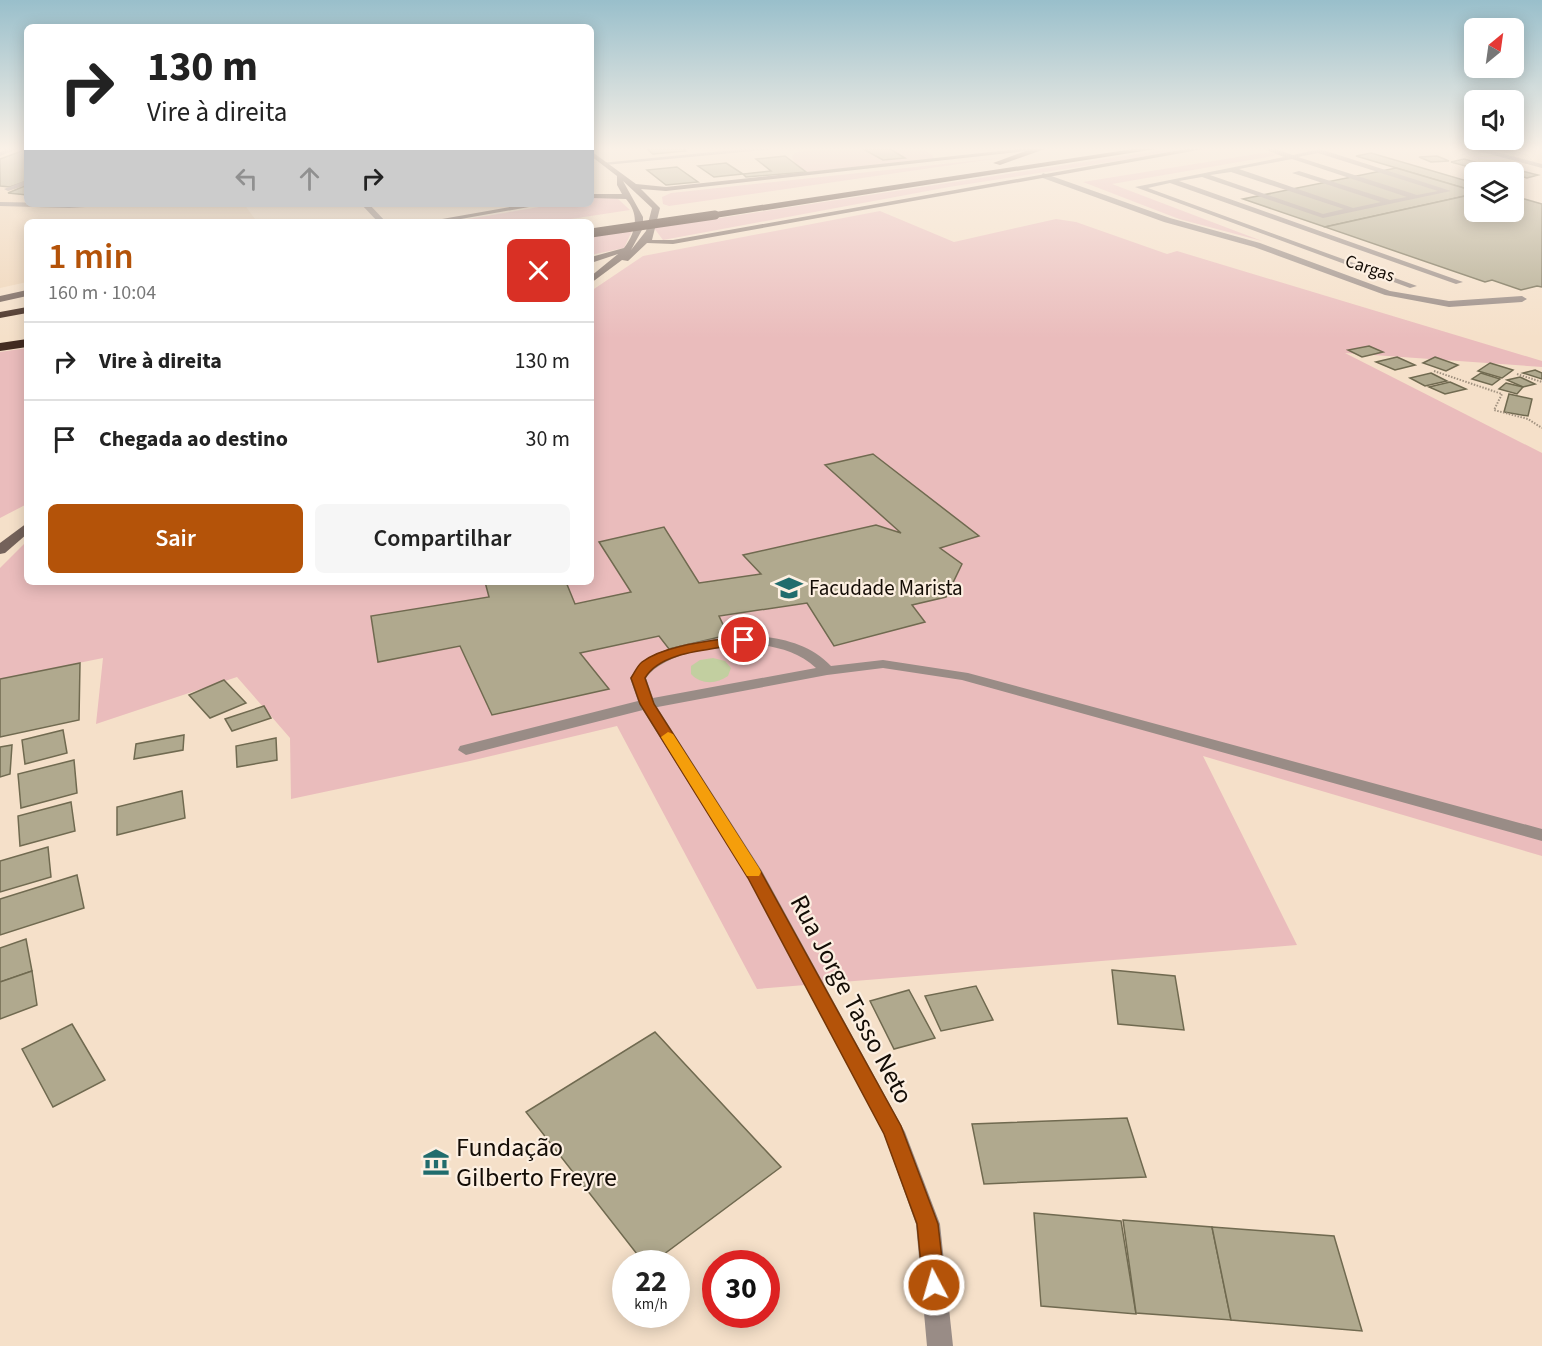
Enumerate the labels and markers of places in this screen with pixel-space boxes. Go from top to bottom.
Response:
school or university icon: Facudade Marista [774,573,804,603]
place label: Facudade Marista [809,573,963,603]
pin [718,614,769,665]
place label: Fundação Gilberto Freyre [456,1129,617,1196]
museum icon: Fundação Gilberto Freyre [421,1147,451,1177]

